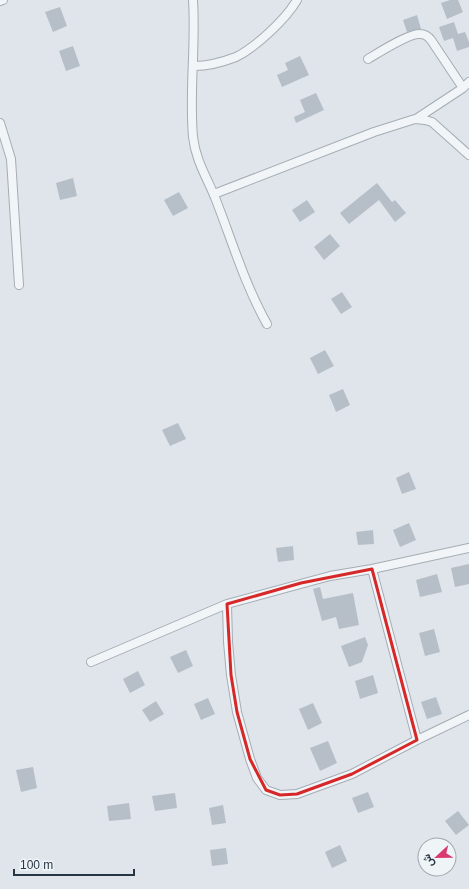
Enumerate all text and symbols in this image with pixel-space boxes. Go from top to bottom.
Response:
north arrow [417,837,457,877]
scale bar [14,851,134,877]
text: ش [420,852,437,869]
text: 100 m [20,858,53,872]

